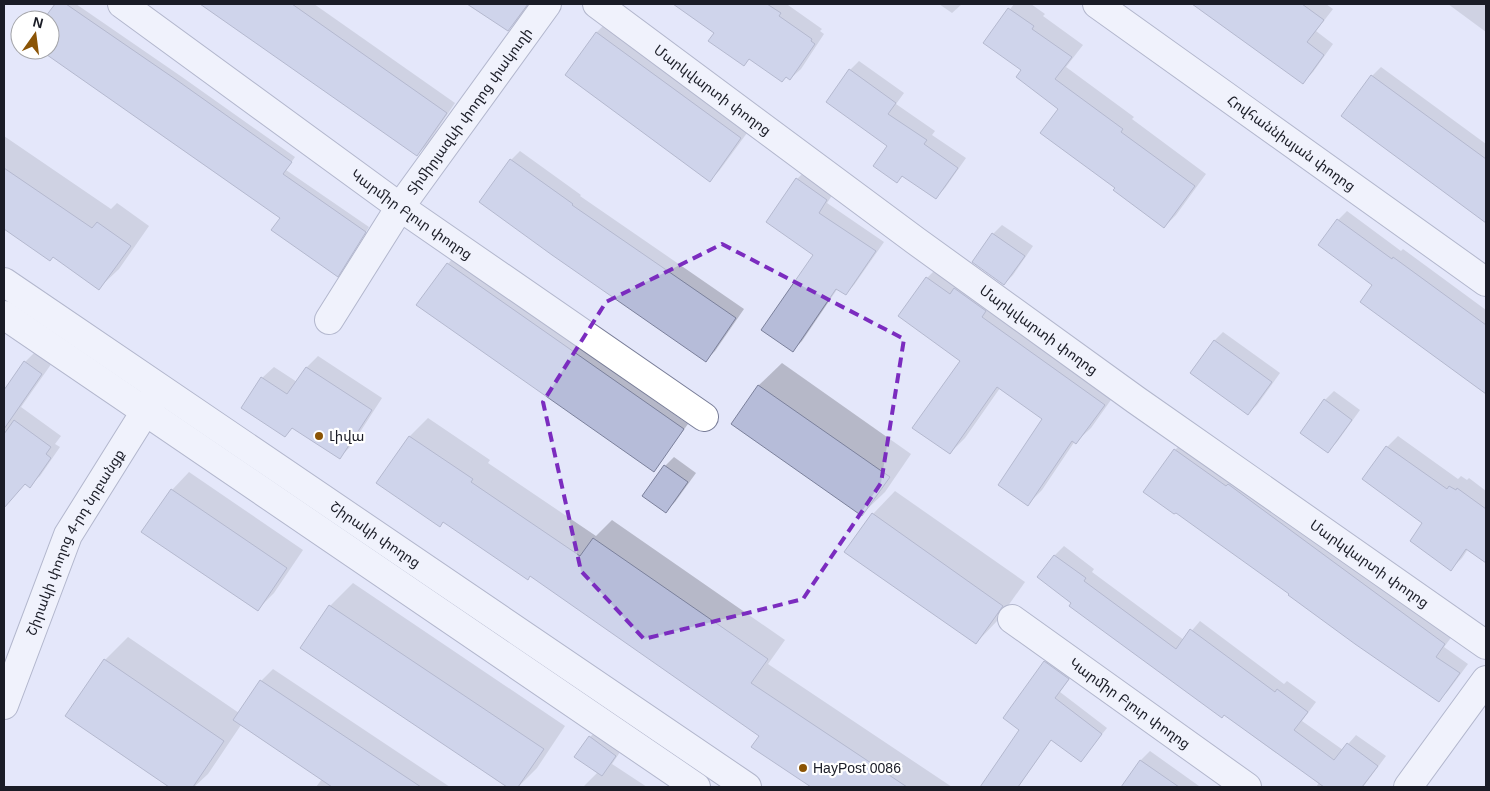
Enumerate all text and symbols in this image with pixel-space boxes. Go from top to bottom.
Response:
north arrow [10,10,60,60]
text: N [31,13,45,31]
street label: Տիմիրյազևի փողոց փակուղի [404,24,535,197]
street label: Մարկվարտի փողոց [651,41,774,139]
street label: Հովհաննիսյան փողոց [1224,92,1359,194]
street label: Կարմիր Բլուր փողոց [348,166,475,263]
street label: Մարկվարտի փողոց [977,282,1101,378]
place label: Լիվա [329,428,364,444]
marker: Լիվա [313,430,325,442]
street label: Շիրակի փողոց 4-րդ նրբանցք [23,446,128,638]
street label: Շիրակի փողոց [327,498,424,571]
street label: Մարկվարտի փողոց [1307,516,1432,611]
street label: Կարմիր Բլուր փողոց [1066,655,1193,752]
place label: HayPost 0086 [813,760,901,776]
marker: HayPost 0086 [797,762,809,774]

